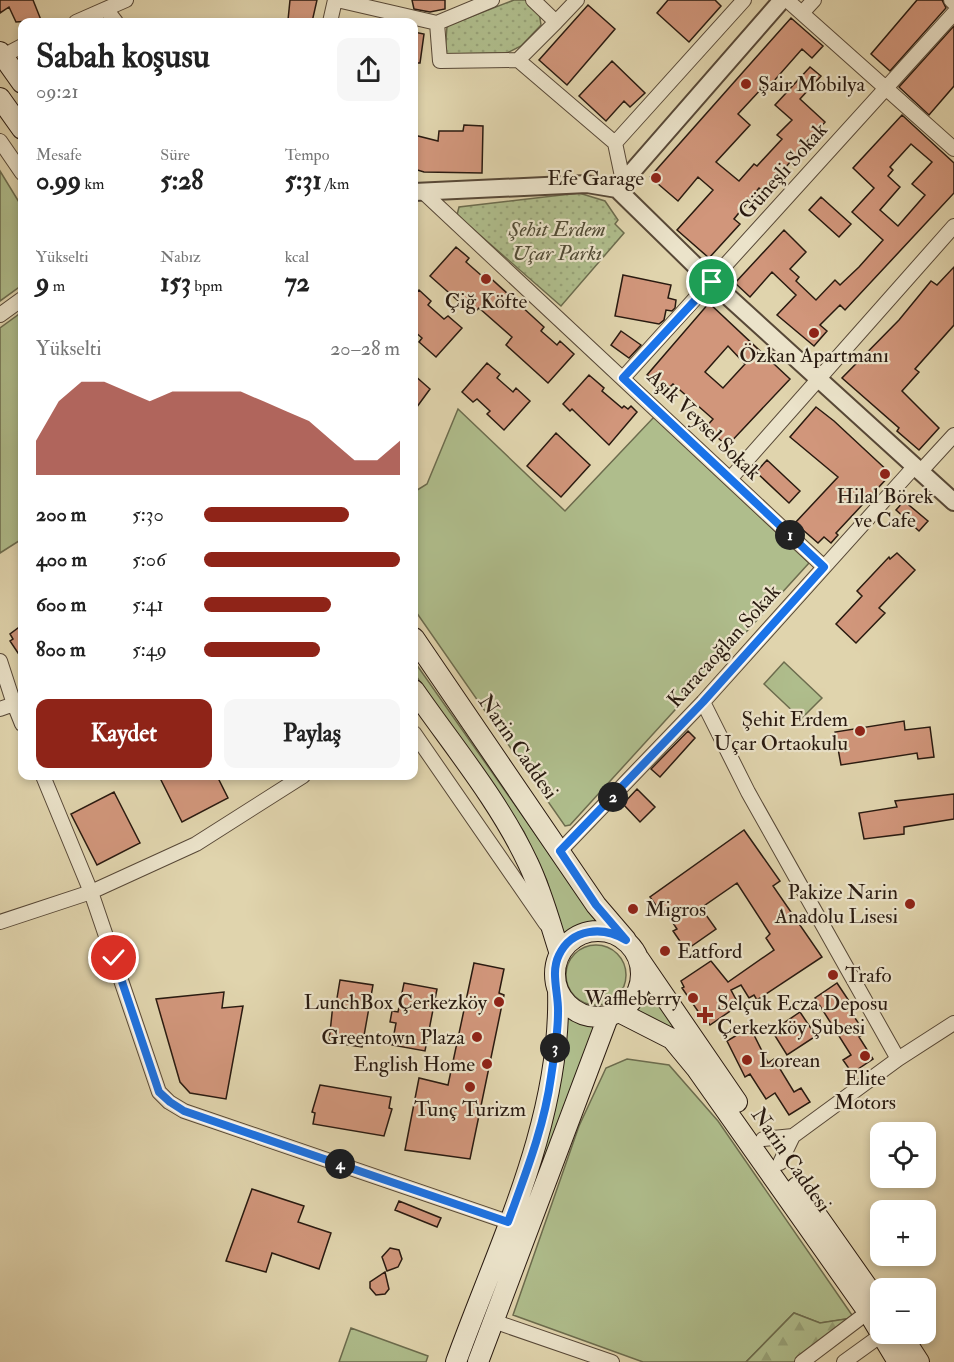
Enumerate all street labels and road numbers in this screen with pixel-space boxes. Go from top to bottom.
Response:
street label: Güneşli Sokak [732,117,834,225]
street label: Aşık Veysel Sokak [641,363,767,486]
street label: Karacaoğlan Sokak [661,579,787,713]
street label: Narin Caddesi [472,689,564,805]
street label: Narin Caddesi [745,1102,837,1218]

